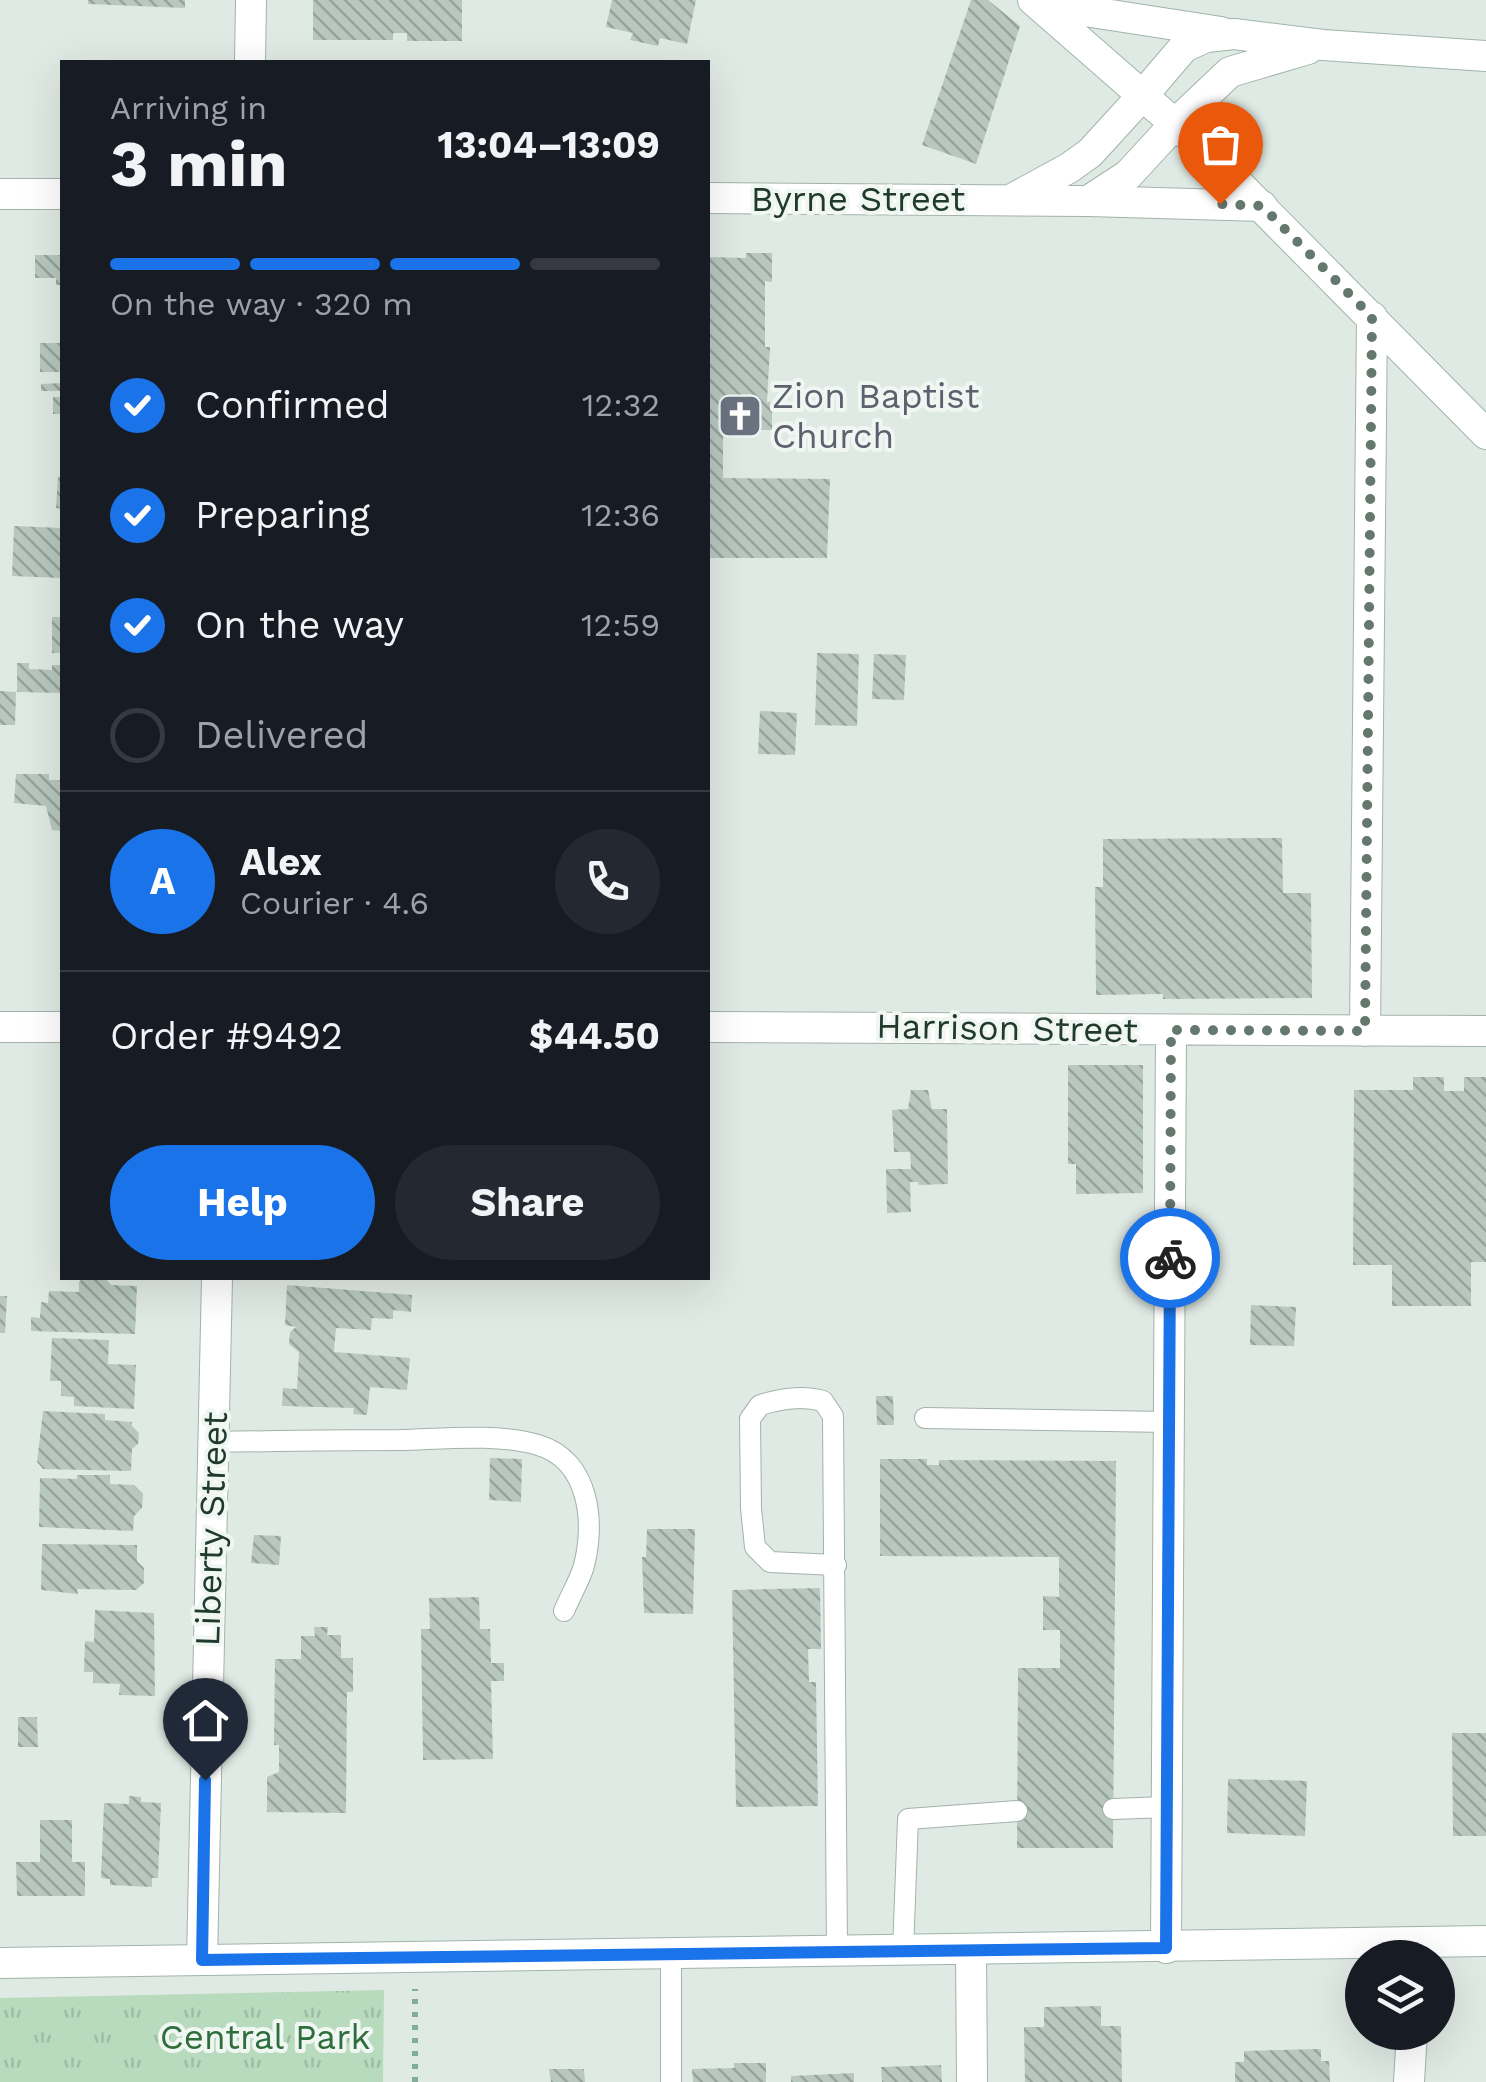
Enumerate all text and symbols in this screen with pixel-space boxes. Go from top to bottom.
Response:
text: Arriving in [110,89,267,127]
pin [1178,102,1263,205]
icon: bag [1193,117,1248,172]
text: 13:04–13:09 [438,123,660,167]
text: 3 min [110,126,288,202]
street label: Byrne Street [751,178,966,220]
text: On the way · 320 m [110,285,413,323]
place label: Zion Baptist Church [772,375,980,457]
icon: check [110,378,165,433]
text: Confirmed [195,383,390,427]
text: 12:32 [582,386,660,424]
church icon: Zion Baptist Church [717,393,763,439]
icon: check [110,488,165,543]
text: Preparing [195,493,370,537]
text: 12:36 [581,496,660,534]
icon: check [110,598,165,653]
text: On the way [195,603,404,647]
text: 12:59 [581,606,660,644]
text: Delivered [195,713,368,757]
button: phone [555,829,660,934]
text: Alex [240,840,322,884]
text: A [150,859,175,903]
text: Courier · 4.6 [240,884,429,922]
street label: Harrison Street [876,1005,1138,1051]
text: Order #9492 [110,1014,343,1058]
text: $44.50 [529,1014,660,1058]
button: Help [110,1145,375,1260]
button: Share [395,1145,660,1260]
courier [1120,1208,1220,1308]
icon: bike [1143,1231,1198,1286]
street label: Liberty Street [186,1411,236,1647]
pin [163,1678,248,1781]
icon: home [178,1693,233,1748]
map controls [1345,1940,1455,2050]
button: layers [1345,1940,1455,2050]
park label: Central Park [160,2016,370,2058]

